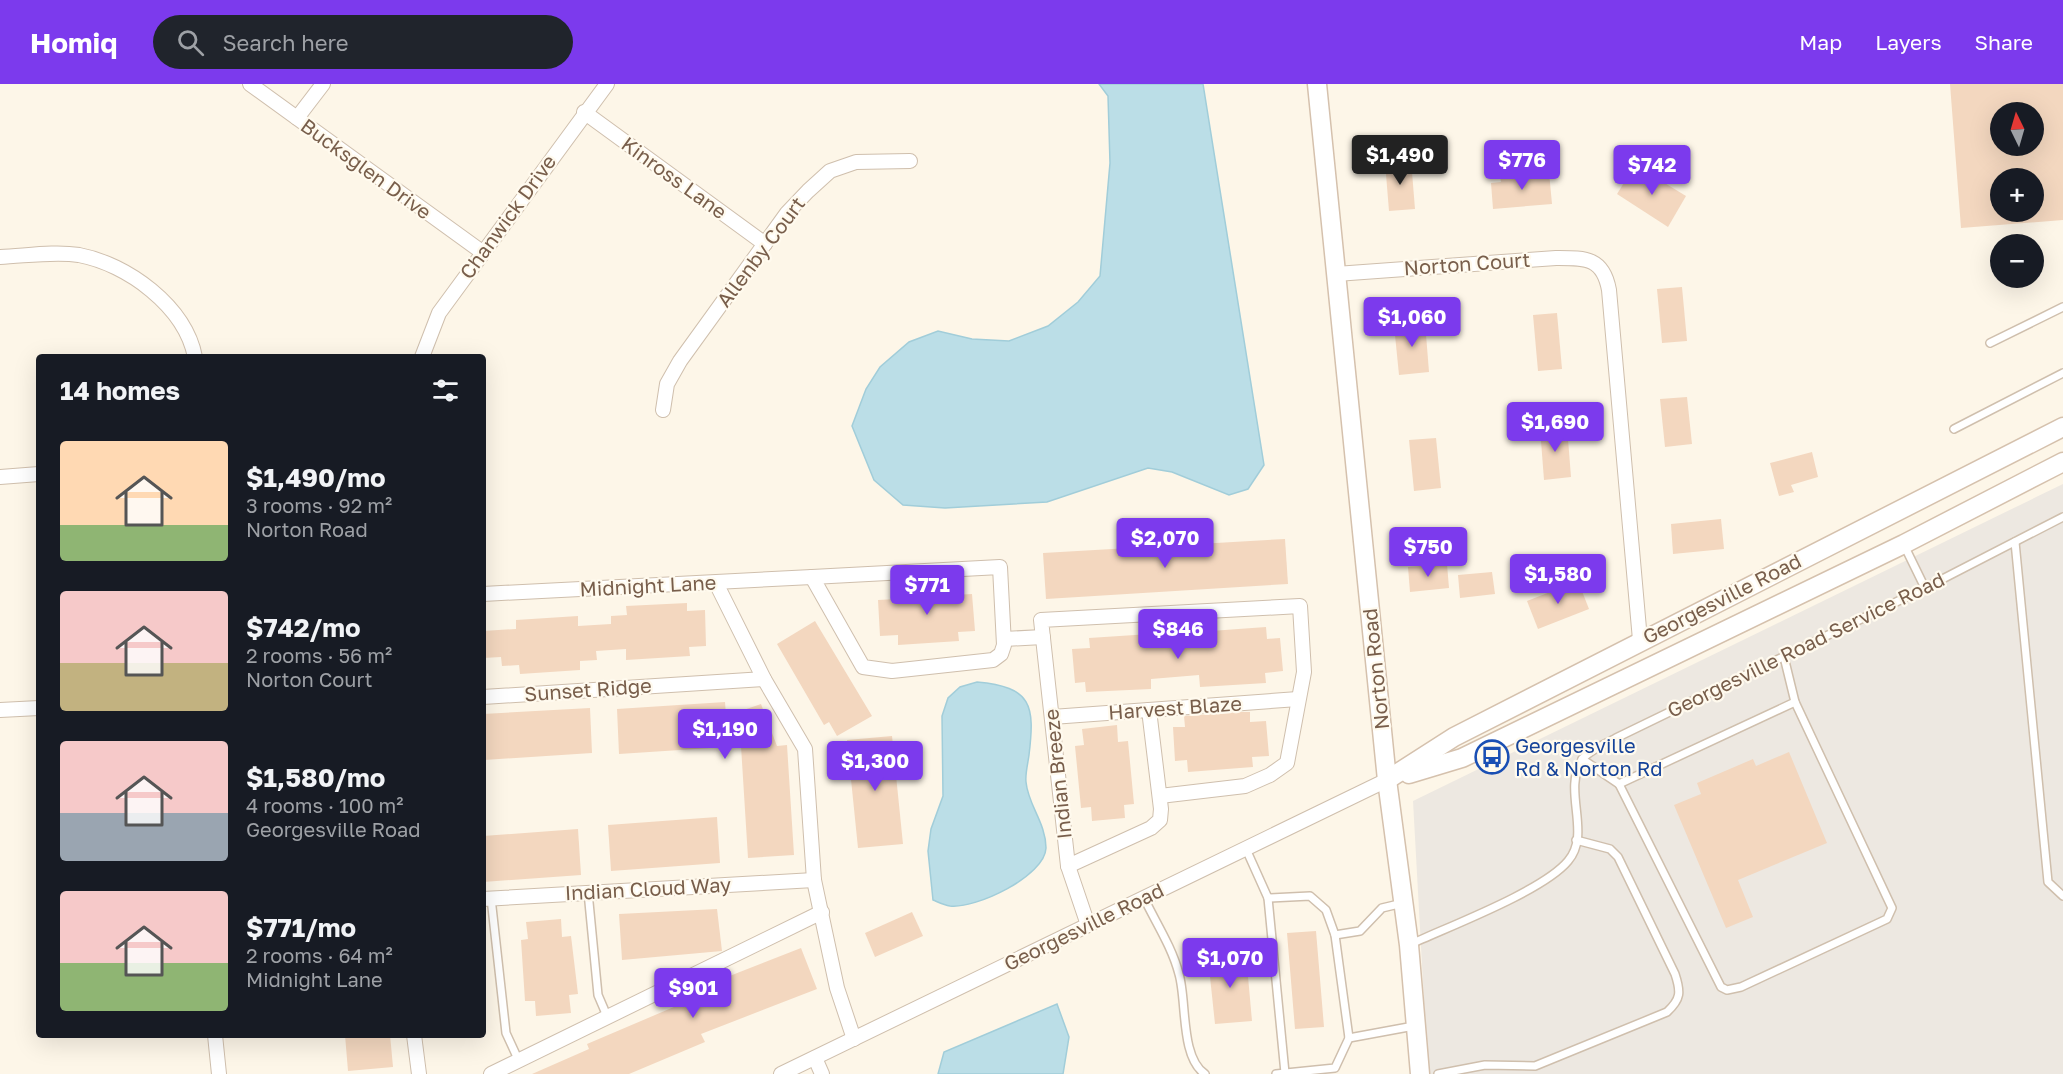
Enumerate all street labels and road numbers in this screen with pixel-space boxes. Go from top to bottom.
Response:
street label: Bucksglen Drive [297,113,436,224]
street label: Kinross Lane [617,131,732,223]
street label: Chanwick Drive [454,150,560,283]
street label: Allenby Court [711,192,809,311]
street label: Norton Court [1403,247,1531,279]
street label: Georgesville Road [1638,548,1805,648]
street label: Georgesville Road Service Road [1663,566,1948,722]
street label: Midnight Lane [579,569,717,601]
street label: Norton Road [1357,607,1393,731]
street label: Sunset Ridge [523,673,652,705]
street label: Harvest Blaze [1107,690,1243,724]
street label: Indian Breeze [1038,708,1076,840]
street label: Indian Cloud Way [564,872,732,904]
street label: Georgesville Road [1000,877,1167,975]

